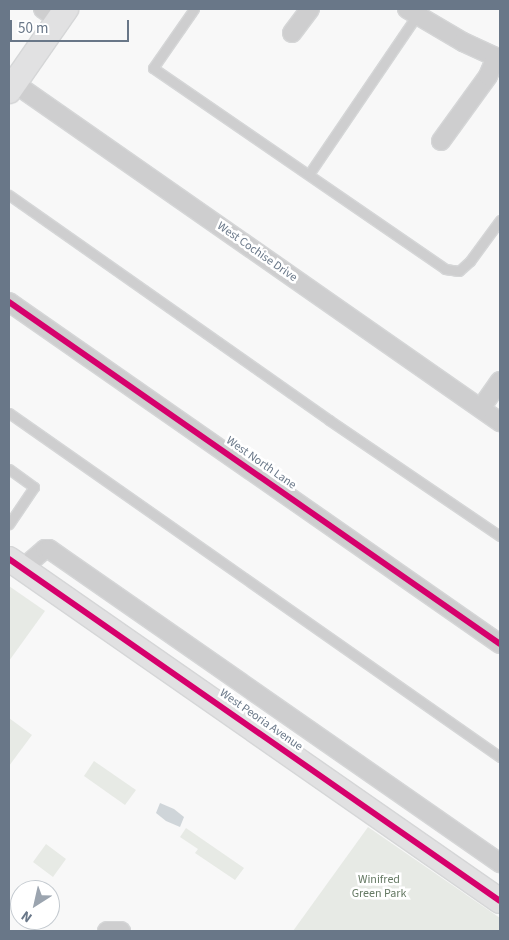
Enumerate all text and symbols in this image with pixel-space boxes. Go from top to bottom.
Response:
scale bar [12,10,131,42]
text: 50 m [18,18,48,39]
street label: West Cochise Drive [214,219,300,285]
street label: West North Lane [223,433,299,493]
street label: West Peoria Avenue [217,686,305,754]
park label: Winifred Green Park [352,873,406,901]
north arrow [10,880,60,930]
text: N [17,906,37,927]

